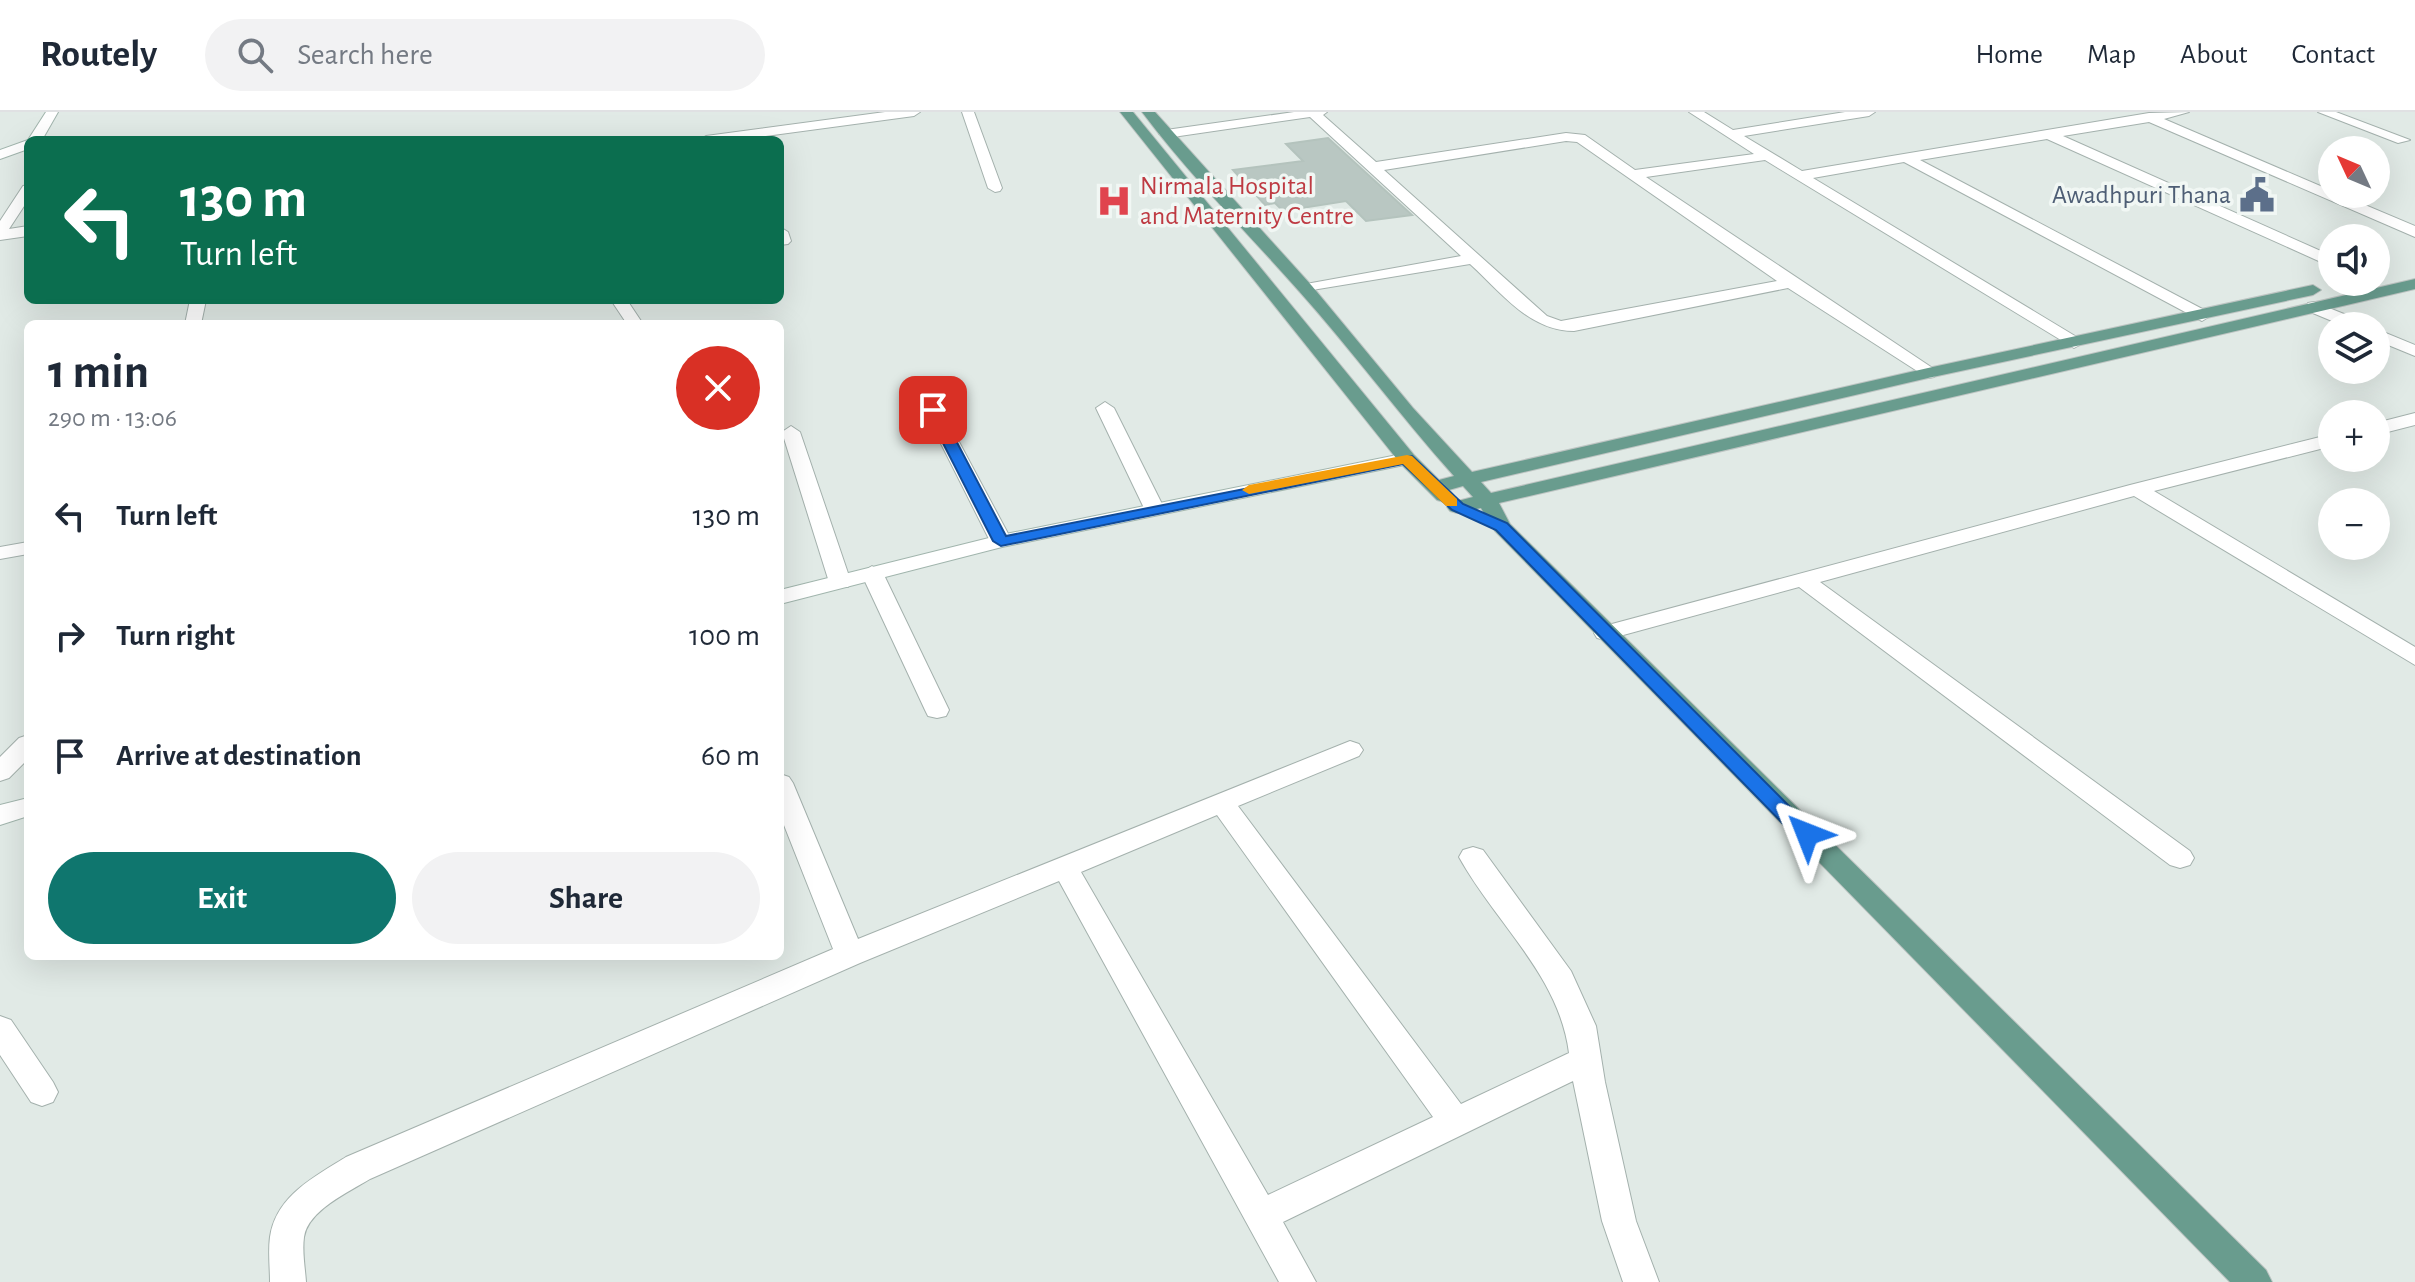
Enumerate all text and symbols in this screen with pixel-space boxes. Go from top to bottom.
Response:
search box [205,19,765,91]
icon: search [233,33,277,77]
text: Routely [40,36,157,74]
text: Search here [297,40,433,70]
text: Home [1976,41,2043,69]
text: Map [2087,41,2136,69]
text: About [2180,41,2248,69]
text: Contact [2292,41,2375,69]
north arrow [2318,136,2390,208]
map controls [2318,136,2390,560]
icon: left [48,168,152,272]
text: 130 m [180,171,307,227]
place label: Nirmala Hospital and Maternity Centre [1140,173,1354,229]
public building icon: Awadhpuri Thana [2238,176,2276,214]
hospital icon: Nirmala Hospital and Maternity Centre [1095,182,1133,220]
place label: Awadhpuri Thana [2052,182,2231,208]
button: sound [2318,224,2390,296]
text: Turn left [180,236,297,272]
button: layers [2318,312,2390,384]
button: close [676,346,760,430]
text: 1 min [48,349,149,397]
pin [899,376,967,444]
icon: arrive [911,388,955,432]
button: + [2318,400,2390,472]
text: 290 m · 13:06 [48,405,177,431]
button: − [2318,488,2390,560]
icon: left [48,494,92,538]
text: Turn left [116,501,217,531]
text: 130 m [693,501,760,531]
icon: right [48,614,92,658]
text: Turn right [116,621,235,651]
text: 100 m [689,621,760,651]
icon: arrive [48,734,92,778]
text: Arrive at destination [116,741,362,771]
text: 60 m [701,741,760,771]
position arrow [1765,792,1849,876]
button: Exit [48,852,396,944]
button: Share [412,852,760,944]

